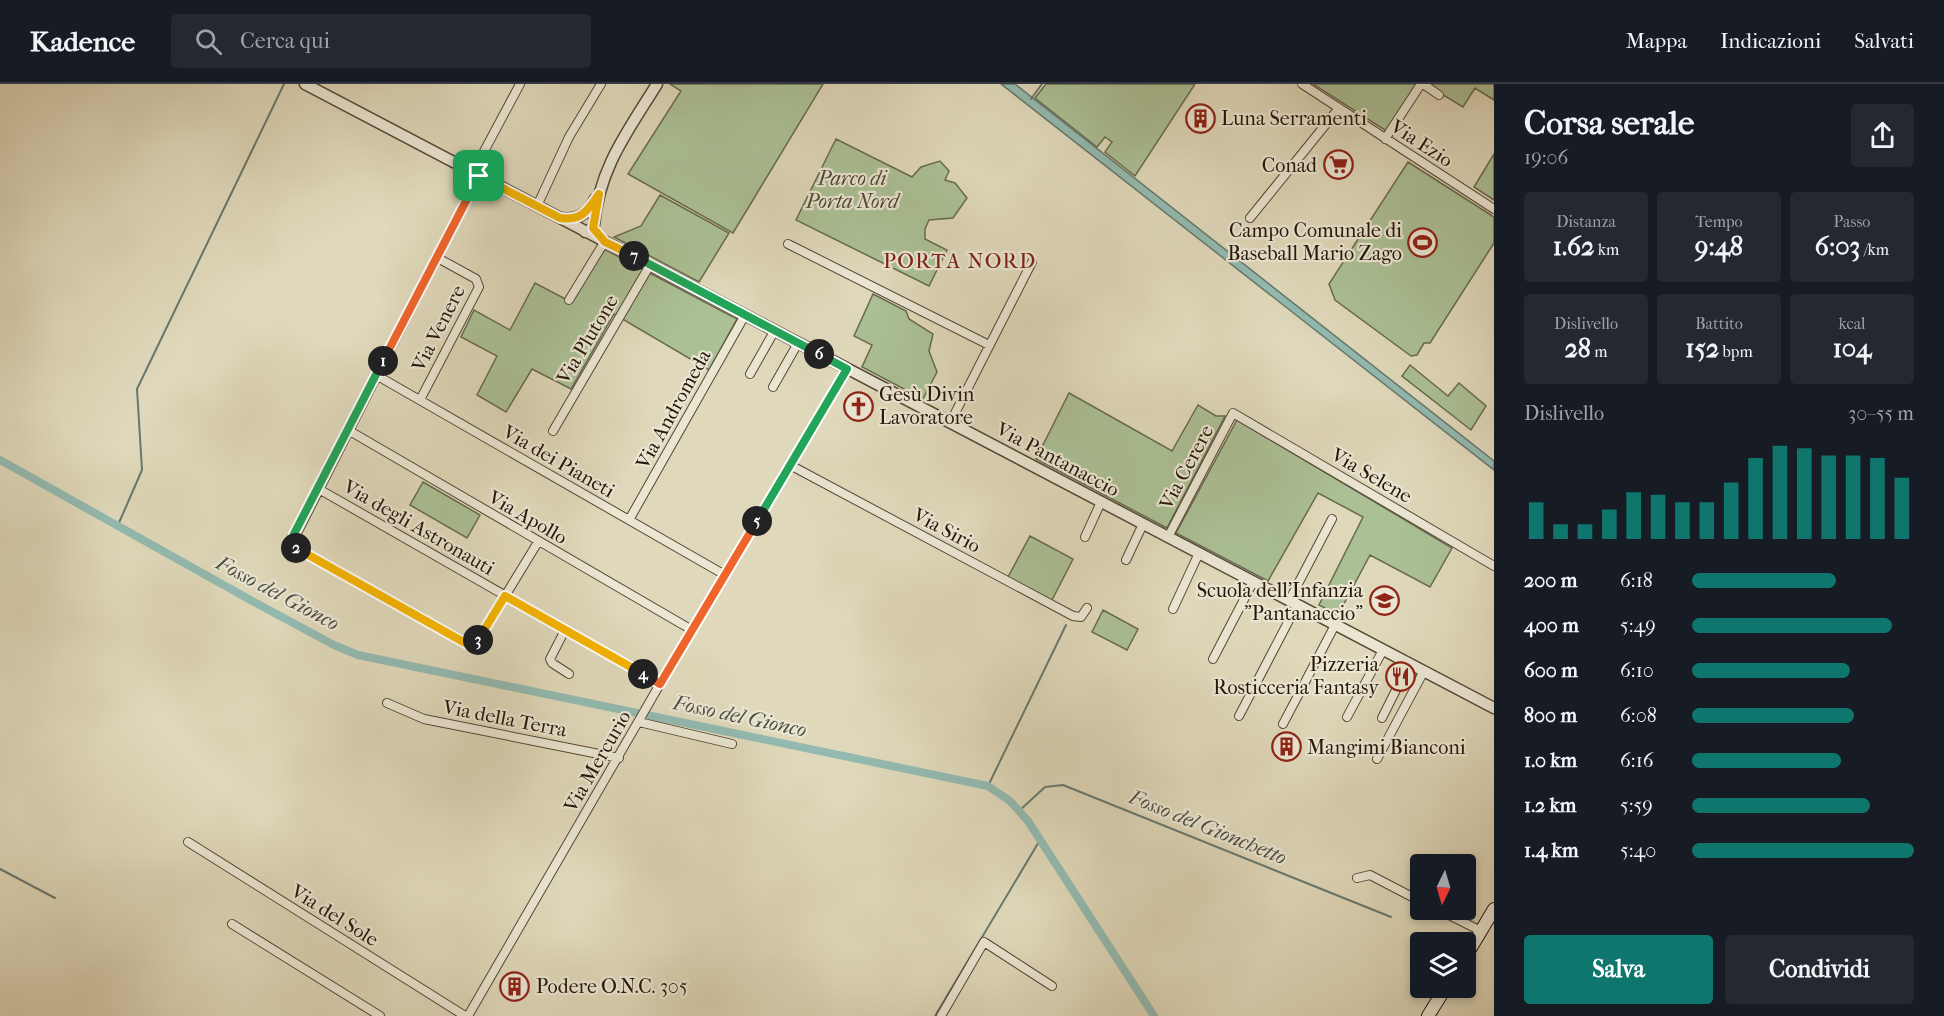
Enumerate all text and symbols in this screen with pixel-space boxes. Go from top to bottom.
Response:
search box [171,14,591,68]
text: Kadence [30,25,135,58]
icon: search [192,25,225,58]
text: Cerca qui [240,28,330,54]
text: Mappa [1626,29,1687,53]
text: Indicazioni [1720,29,1821,53]
text: Salvati [1854,29,1914,53]
building icon: Luna Serramenti [1184,102,1216,134]
text: Corsa serale [1524,104,1694,143]
button: share [1851,104,1914,167]
place label: Luna Serramenti [1221,107,1367,130]
street label: Via Ezio [1386,114,1457,172]
text: 19:06 [1524,146,1568,169]
supermarket icon: Conad [1322,149,1354,181]
pin [453,150,504,201]
place label: Conad [1262,154,1318,177]
icon: arrive [462,159,495,192]
park label: Parco di Porta Nord [805,167,901,213]
text: Distanza [1556,212,1616,231]
text: Tempo [1695,212,1743,231]
text: Passo [1834,212,1870,231]
place label: Campo Comunale di Baseball Mario Zago [1228,219,1402,265]
sports icon: Campo Comunale di Baseball Mario Zago [1407,226,1439,258]
text: 1.62 [1553,231,1594,262]
text: 9:48 [1695,231,1743,262]
text: 6:03 [1815,231,1860,262]
text: km [1594,240,1619,259]
text: /km [1860,240,1889,259]
pin: 7 [619,241,649,271]
text: 7 [630,246,638,265]
district label: PORTA NORD [883,249,1037,273]
street label: Via Venere [406,281,470,376]
street label: Via Plutone [551,291,623,389]
text: Dislivello [1554,314,1618,333]
text: Battito [1695,314,1743,333]
text: kcal [1839,314,1865,333]
text: 28 [1564,333,1591,364]
text: 152 [1685,333,1719,364]
text: 104 [1833,333,1871,364]
pin: 6 [804,339,834,369]
text: m [1591,342,1608,361]
text: bpm [1719,342,1753,361]
text: 6 [815,344,823,363]
street label: Via Andromeda [631,345,716,474]
pin: 1 [368,346,398,376]
text: 1 [380,351,386,370]
place label: Gesù Divin Lavoratore [879,383,975,429]
church icon: Gesù Divin Lavoratore [842,390,874,422]
text: Dislivello [1524,402,1604,425]
text: 30–55 m [1848,402,1914,425]
street label: Via Pantanaccio [992,417,1123,501]
street label: Via dei Pianeti [498,420,619,503]
street label: Via Cerere [1154,421,1218,514]
street label: Via Selene [1326,443,1416,508]
street label: Via degli Astronauti [338,474,498,580]
street label: Via Apollo [483,485,571,549]
street label: Via Sirio [908,503,984,558]
pin: 5 [742,506,772,536]
text: 5 [754,511,760,530]
pin: 2 [281,533,311,563]
text: 2 [292,538,300,557]
water label: Fosso del Gionco [212,550,344,635]
text: 200 m [1524,569,1577,592]
text: 6:18 [1620,569,1653,592]
place label: Scuola dell'Infanzia "Pantanaccio" [1197,579,1364,625]
school or university icon: Scuola dell'Infanzia "Pantanaccio" [1368,585,1400,617]
text: 400 m [1524,614,1579,637]
text: 5:49 [1620,614,1656,637]
pin: 3 [463,625,493,655]
text: 3 [475,630,481,649]
place label: Pizzeria Rosticceria Fantasy [1213,653,1380,699]
pin: 4 [628,659,658,689]
text: 600 m [1524,659,1578,682]
text: 6:10 [1620,659,1654,682]
restaurant icon: Pizzeria Rosticceria Fantasy [1384,660,1416,692]
text: 4 [638,664,648,683]
water label: Fosso del Gionco [670,690,809,742]
street label: Via della Terra [440,695,570,742]
text: 800 m [1524,704,1577,727]
text: 6:08 [1620,704,1657,727]
street label: Via Mercurio [559,706,636,817]
building icon: Mangimi Bianconi [1270,731,1302,763]
place label: Mangimi Bianconi [1307,736,1466,759]
text: 1.0 km [1524,749,1577,772]
text: 6:16 [1620,749,1654,772]
water label: Fosso del Gionchetto [1125,784,1290,870]
text: 1.2 km [1524,794,1577,817]
text: 5:59 [1620,794,1653,817]
text: 1.4 km [1524,839,1579,862]
text: 5:40 [1620,839,1656,862]
north arrow [1410,854,1476,920]
map controls [1410,854,1476,998]
street label: Via del Sole [286,879,383,951]
button: layers [1410,932,1476,998]
button: Salva [1524,935,1713,1004]
button: Condividi [1725,935,1914,1004]
building icon: Podere O.N.C. 305 [499,970,531,1002]
place label: Podere O.N.C. 305 [536,975,688,998]

